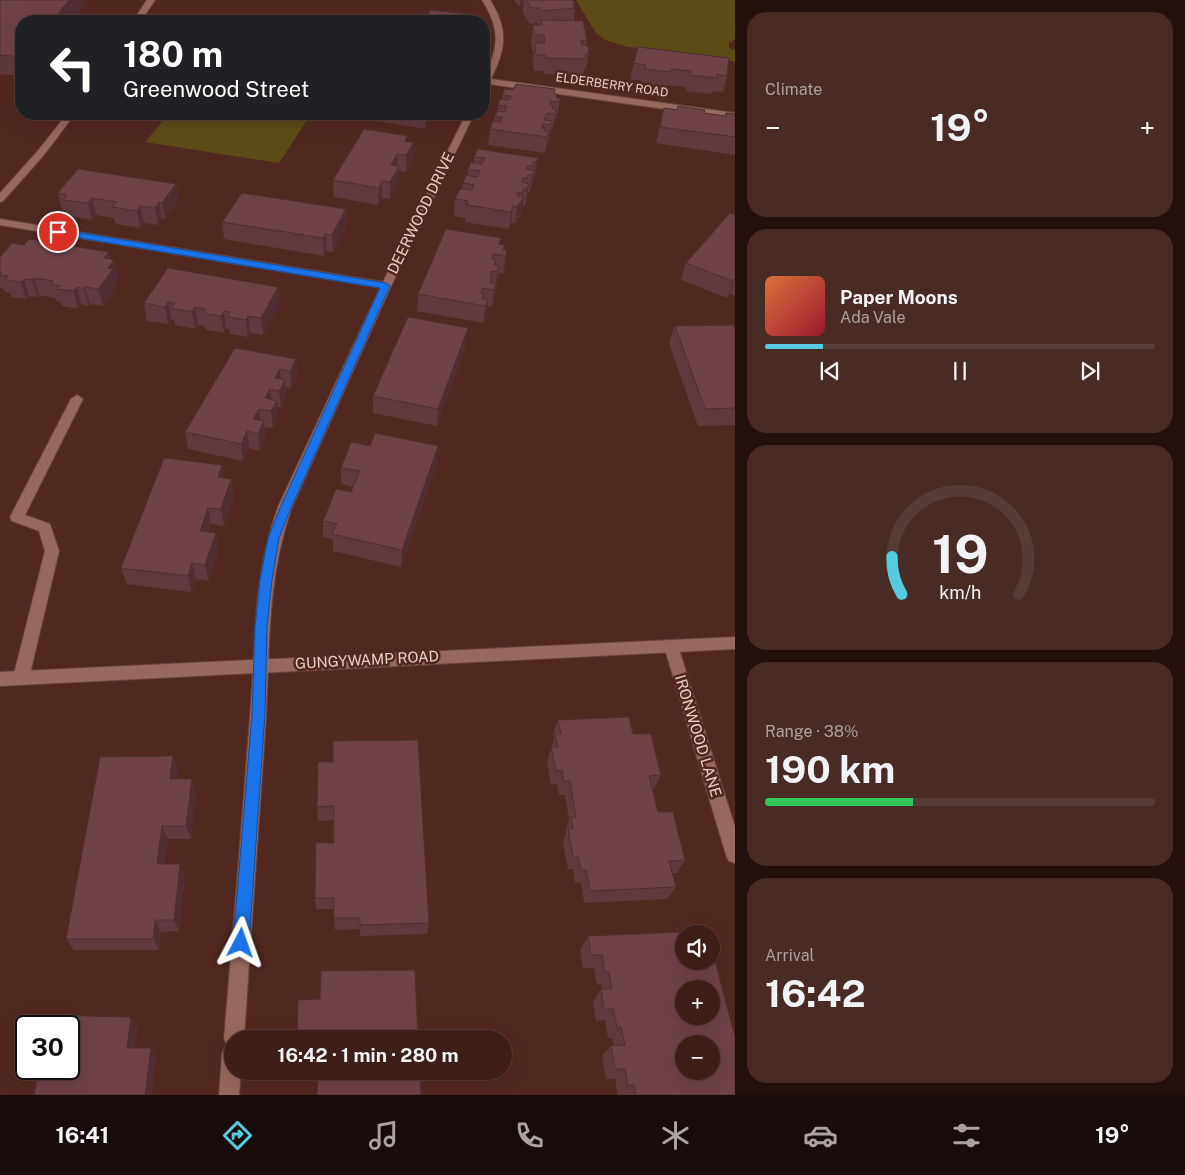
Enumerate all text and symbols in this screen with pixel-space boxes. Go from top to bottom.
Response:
text: 180 m [123,34,223,75]
icon: left [40,35,105,100]
street label: ELDERBERRY ROAD [555,70,669,100]
text: Greenwood Street [123,76,309,102]
text: Climate [765,80,822,99]
text: 19° [930,105,990,150]
text: − [765,111,781,144]
text: + [1139,111,1155,144]
street label: DEERWOOD DRIVE [384,149,457,276]
pin [37,211,79,253]
icon: arrive [44,218,72,246]
text: Paper Moons [840,286,958,308]
text: Ada Vale [840,308,905,327]
icon: previous [816,357,844,385]
icon: pause [946,357,974,385]
icon: next [1076,357,1104,385]
text: 19 [932,524,988,585]
text: km/h [939,582,981,603]
street label: GUNGYWAMP ROAD [295,647,439,672]
street label: IRONWOOD LANE [672,673,725,799]
text: Range · 38% [765,722,859,741]
text: 190 km [765,747,895,792]
position arrow [214,916,266,968]
map controls [675,925,720,1080]
button: sound [675,925,720,970]
text: Arrival [765,946,814,965]
text: 16:42 [765,971,866,1016]
button: + [675,980,720,1025]
speed limit sign: 30 [15,1015,80,1080]
button: − [675,1035,720,1080]
text: 16:42 · 1 min · 280 m [277,1044,459,1066]
icon: directions [220,1118,255,1153]
icon: music [366,1118,401,1153]
icon: phone [512,1118,547,1153]
icon: climate [658,1118,693,1153]
icon: car [803,1118,838,1153]
icon: filters [949,1118,984,1153]
text: 16:41 [55,1122,109,1148]
text: 19° [1095,1122,1130,1148]

